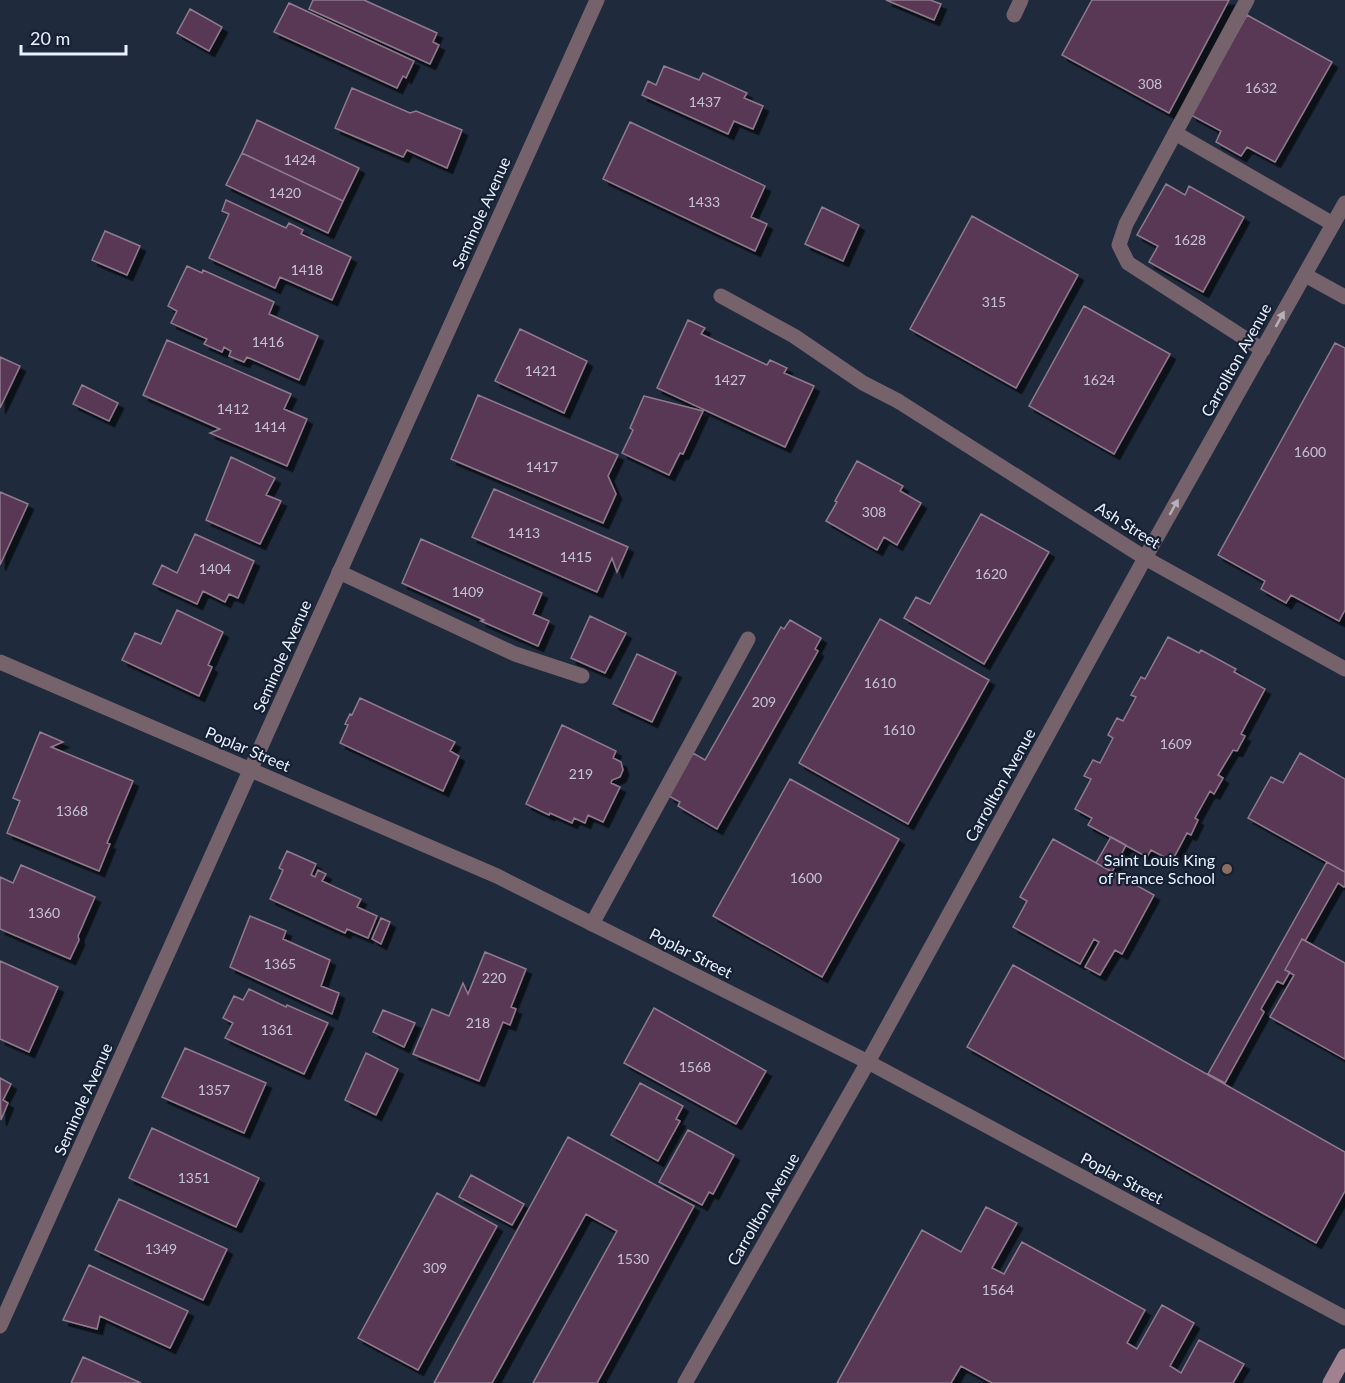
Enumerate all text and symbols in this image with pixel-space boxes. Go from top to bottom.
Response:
scale bar [21,18,126,56]
text: 20 m [30,27,70,49]
house number: 308 [1138,75,1162,92]
house number: 1632 [1245,79,1277,96]
house number: 1437 [689,93,721,110]
house number: 1424 [284,151,316,168]
street label: Seminole Avenue [447,154,514,272]
house number: 1420 [269,184,301,201]
house number: 1433 [688,193,720,210]
house number: 1628 [1174,231,1206,248]
house number: 1418 [291,261,323,278]
house number: 315 [982,293,1006,310]
street label: Carrollton Avenue [1197,300,1275,420]
one-way arrow [1275,310,1285,327]
house number: 1416 [252,333,284,350]
house number: 1421 [525,362,557,379]
house number: 1427 [714,371,746,388]
house number: 1624 [1083,371,1115,388]
house number: 1412 [217,400,249,417]
house number: 1414 [254,418,286,435]
house number: 1600 [1294,443,1326,460]
house number: 1417 [526,458,558,475]
street label: Ash Street [1092,497,1164,552]
one-way arrow [1168,499,1179,515]
house number: 308 [862,503,886,520]
house number: 1413 [508,524,540,541]
house number: 1415 [560,548,592,565]
house number: 1404 [199,560,231,577]
house number: 1620 [975,565,1007,582]
house number: 1409 [452,583,484,600]
street label: Seminole Avenue [248,597,315,715]
house number: 1610 [864,674,896,691]
house number: 209 [752,693,776,710]
house number: 1610 [883,721,915,738]
street label: Poplar Street [203,722,294,775]
street label: Carrollton Avenue [961,725,1039,845]
house number: 1609 [1160,735,1192,752]
house number: 219 [569,765,593,782]
house number: 1368 [56,802,88,819]
place label: Saint Louis King of France School [1099,850,1215,887]
marker: Saint Louis King of France School [1220,862,1234,876]
house number: 1600 [790,869,822,886]
house number: 1360 [28,904,60,921]
street label: Poplar Street [647,924,736,982]
house number: 1365 [264,955,296,972]
house number: 220 [482,969,506,986]
house number: 218 [466,1014,490,1031]
house number: 1361 [261,1021,293,1038]
street label: Seminole Avenue [49,1040,116,1158]
house number: 1568 [679,1058,711,1075]
house number: 1357 [198,1081,230,1098]
street label: Poplar Street [1078,1148,1167,1207]
street label: Carrollton Avenue [723,1149,802,1268]
house number: 1351 [178,1169,210,1186]
house number: 1349 [145,1240,177,1257]
house number: 1530 [617,1250,649,1267]
house number: 309 [423,1259,447,1276]
house number: 1564 [982,1281,1014,1298]

